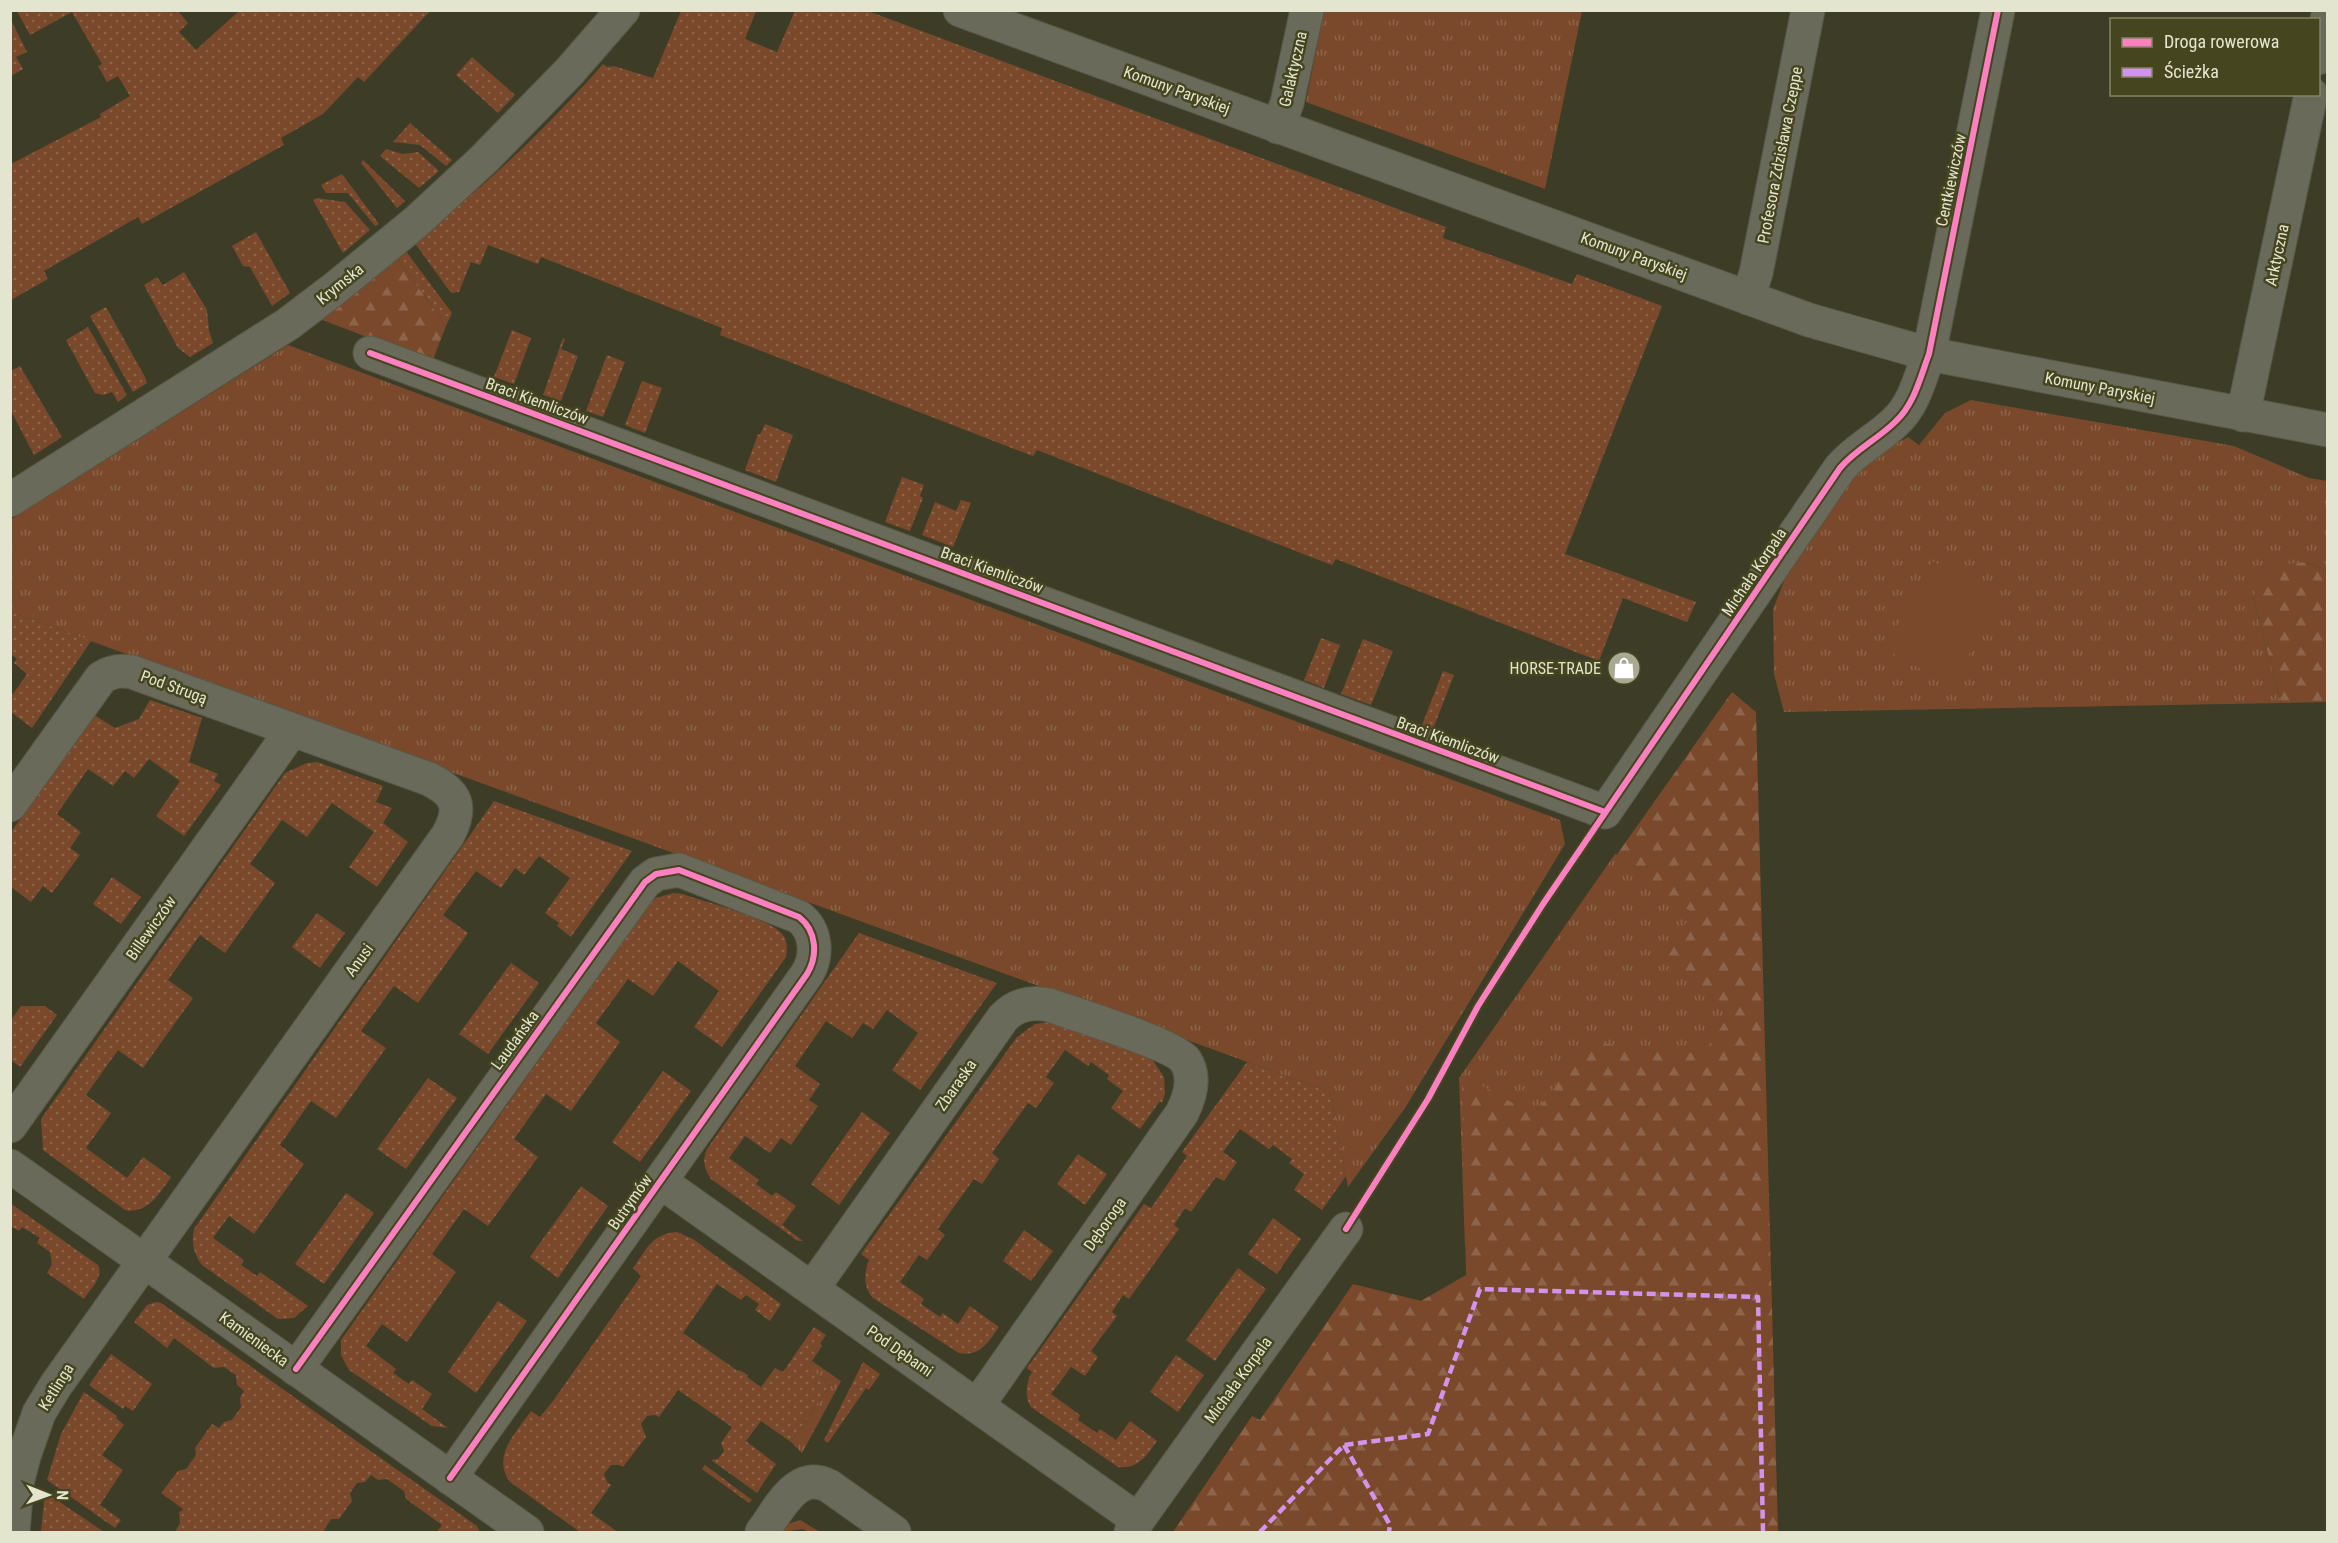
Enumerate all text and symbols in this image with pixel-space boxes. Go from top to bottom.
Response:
legend [2110,18,2320,96]
street label: Galaktyczna [1275,29,1311,109]
text: Droga rowerowa [2164,31,2279,52]
text: Ścieżka [2164,61,2219,82]
street label: Komuny Paryskiej [1121,62,1233,118]
street label: Profesora Zdzisława Czeppe [1754,65,1806,245]
street label: Centkiewiczów [1932,132,1970,228]
street label: Arktyczna [2261,222,2293,288]
street label: Komuny Paryskiej [1578,228,1690,284]
street label: Krymska [313,259,367,309]
street label: Komuny Paryskiej [2043,368,2157,408]
street label: Braci Kiemliczów [483,374,591,428]
street label: Michała Korpala [1718,524,1790,620]
street label: Braci Kiemliczów [938,543,1046,597]
shop icon: HORSE-TRADE [1606,650,1642,686]
place label: HORSE-TRADE [1510,659,1601,678]
street label: Pod Strugą [138,666,210,708]
street label: Braci Kiemliczów [1394,713,1502,767]
street label: Billewiczów [122,892,180,964]
street label: Anusi [341,940,377,980]
street label: Laudańska [487,1007,543,1073]
street label: Zbaraska [931,1056,981,1114]
street label: Butrymów [604,1171,656,1233]
street label: Dęboroga [1080,1194,1130,1254]
street label: Kamieniecka [216,1308,292,1370]
street label: Pod Dębami [863,1321,937,1381]
street label: Michała Korpala [1200,1333,1276,1427]
street label: Ketlinga [34,1360,78,1414]
north arrow [18,1465,78,1525]
text: N [53,1490,72,1500]

